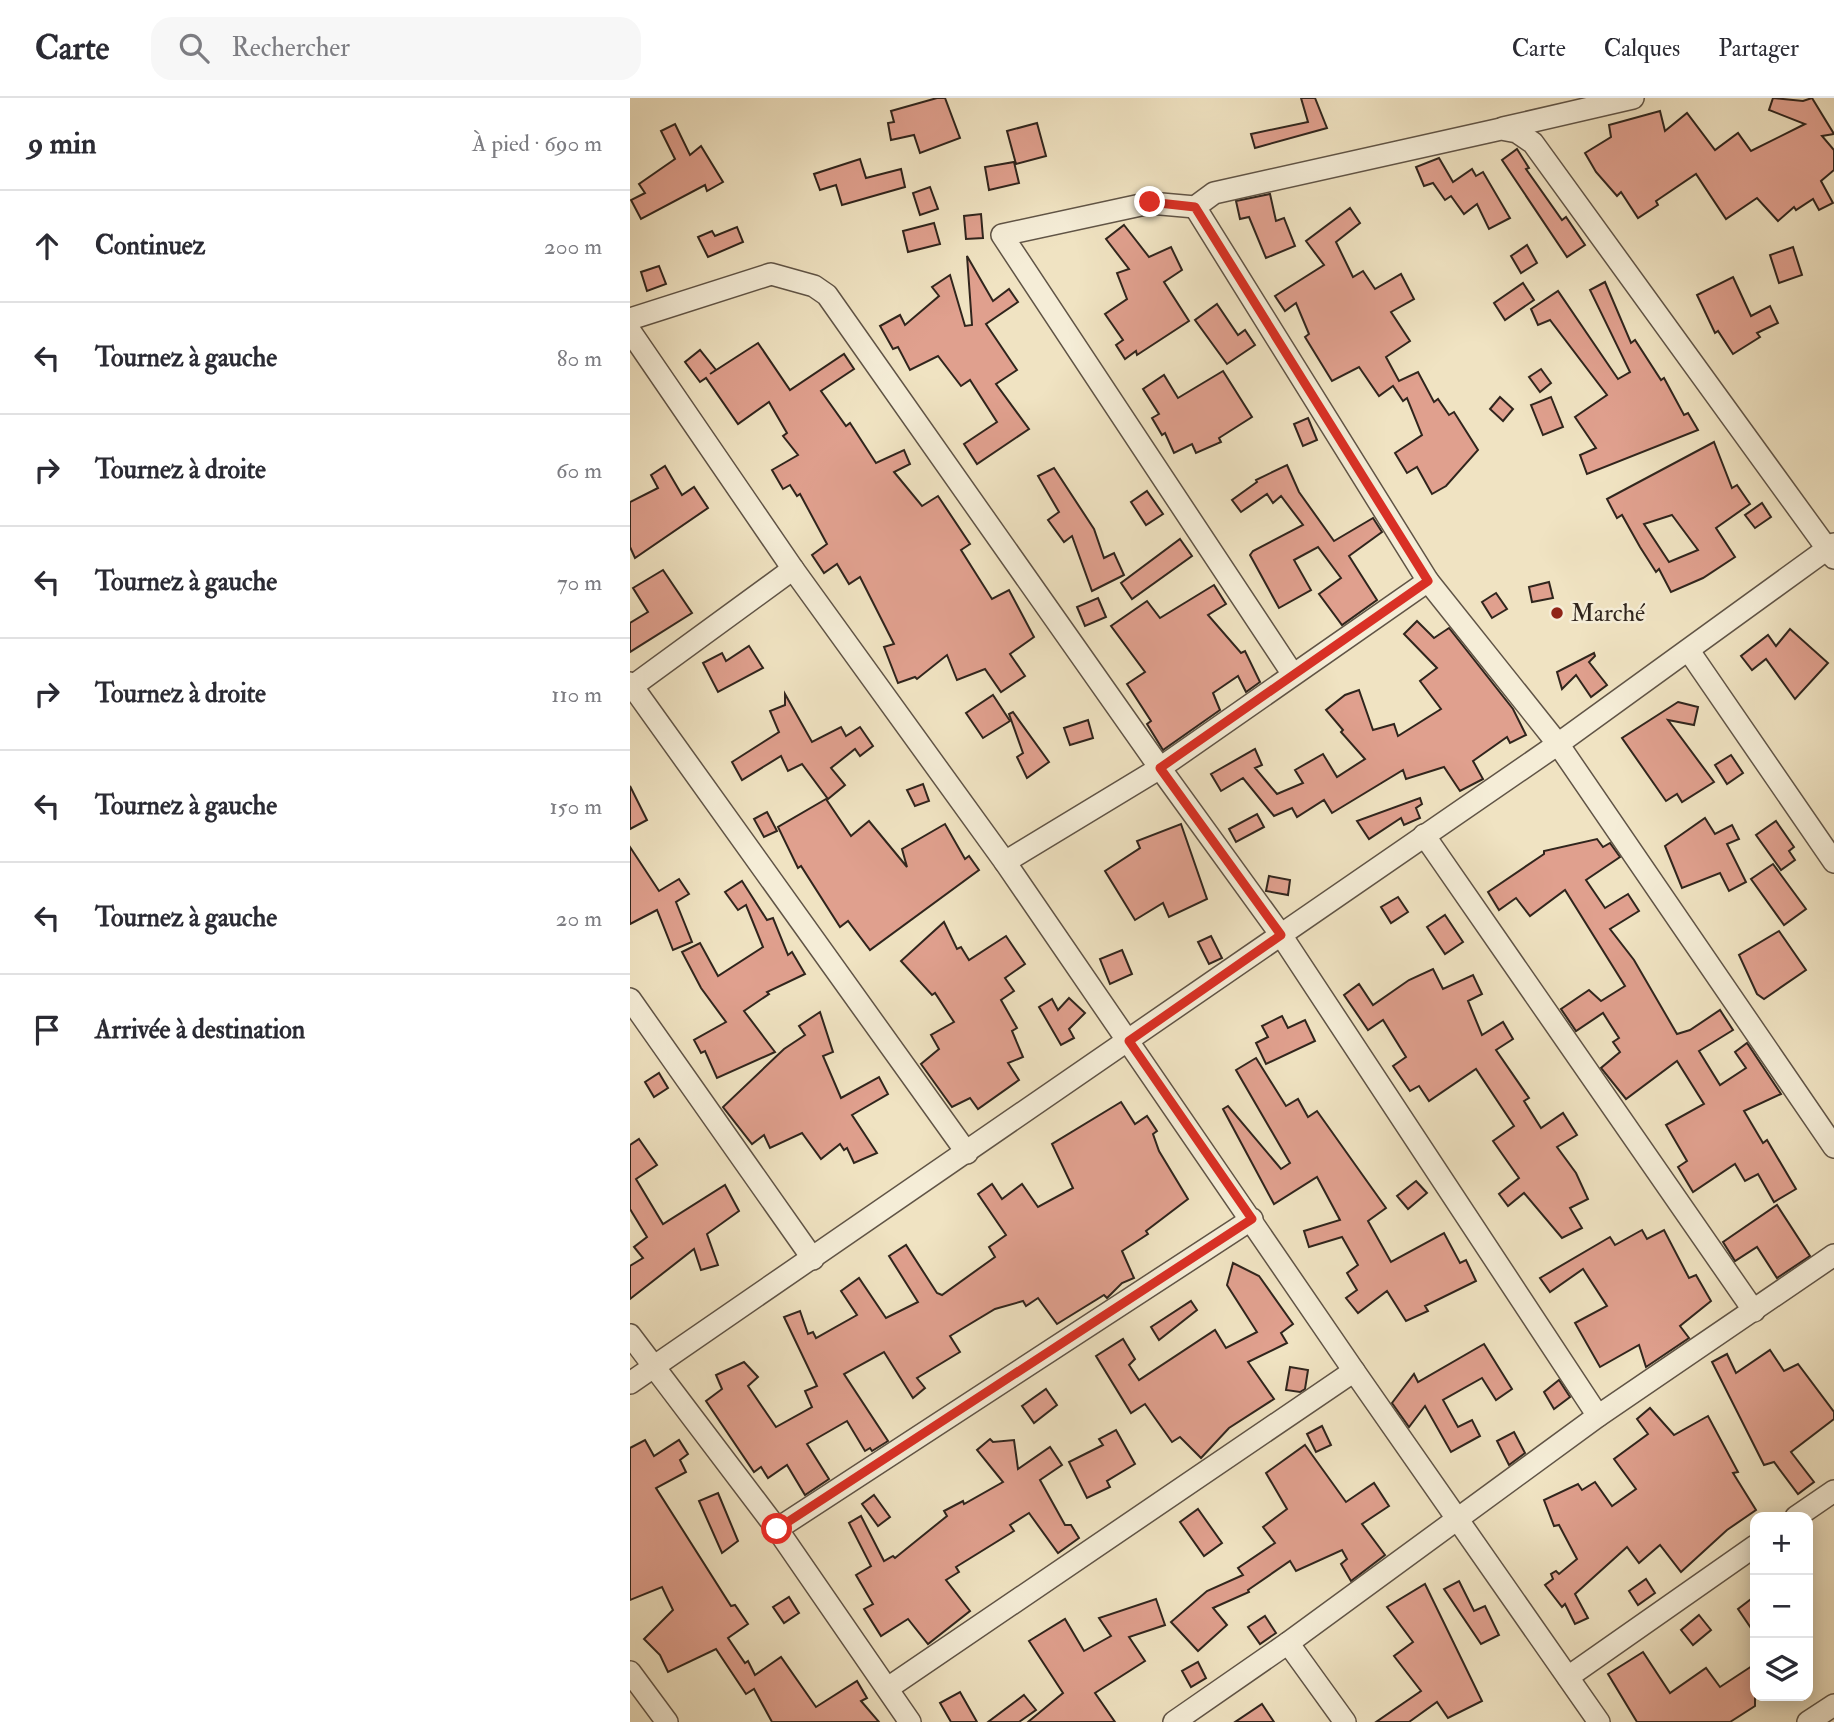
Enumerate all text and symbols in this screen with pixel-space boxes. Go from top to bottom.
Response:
search box [151,17,641,80]
text: Carte [35,28,109,69]
icon: search [175,29,213,67]
text: Rechercher [231,32,350,64]
text: Carte [1512,33,1566,64]
text: Calques [1604,33,1680,64]
text: Partager [1718,33,1799,64]
text: 9 min [28,125,96,162]
text: À pied · 690 m [472,129,602,158]
route end [1134,186,1165,217]
icon: ahead [28,227,66,265]
text: Continuez [95,230,205,262]
text: 200 m [544,232,602,261]
icon: left [28,339,66,377]
text: Tournez à gauche [95,342,277,374]
text: 80 m [557,344,602,373]
icon: right [28,451,66,489]
text: Tournez à droite [95,454,266,486]
text: 60 m [556,456,602,485]
icon: left [28,563,66,601]
text: Tournez à gauche [95,566,277,598]
text: 70 m [557,568,602,597]
place label: Marché [1571,598,1646,629]
marker: Marché [1549,605,1565,621]
icon: right [28,675,66,713]
text: Tournez à droite [95,678,266,710]
text: 110 m [551,680,602,709]
icon: left [28,787,66,825]
text: Tournez à gauche [95,790,277,822]
text: 150 m [549,792,602,821]
icon: left [28,899,66,937]
text: Tournez à gauche [95,902,277,934]
text: 20 m [556,904,602,933]
icon: arrive [28,1011,66,1049]
text: Arrivée à destination [95,1014,305,1046]
map controls [1750,1512,1813,1701]
button: + [1750,1512,1813,1575]
route start [761,1513,792,1544]
button: − [1750,1575,1813,1638]
button: layers [1750,1638,1813,1701]

